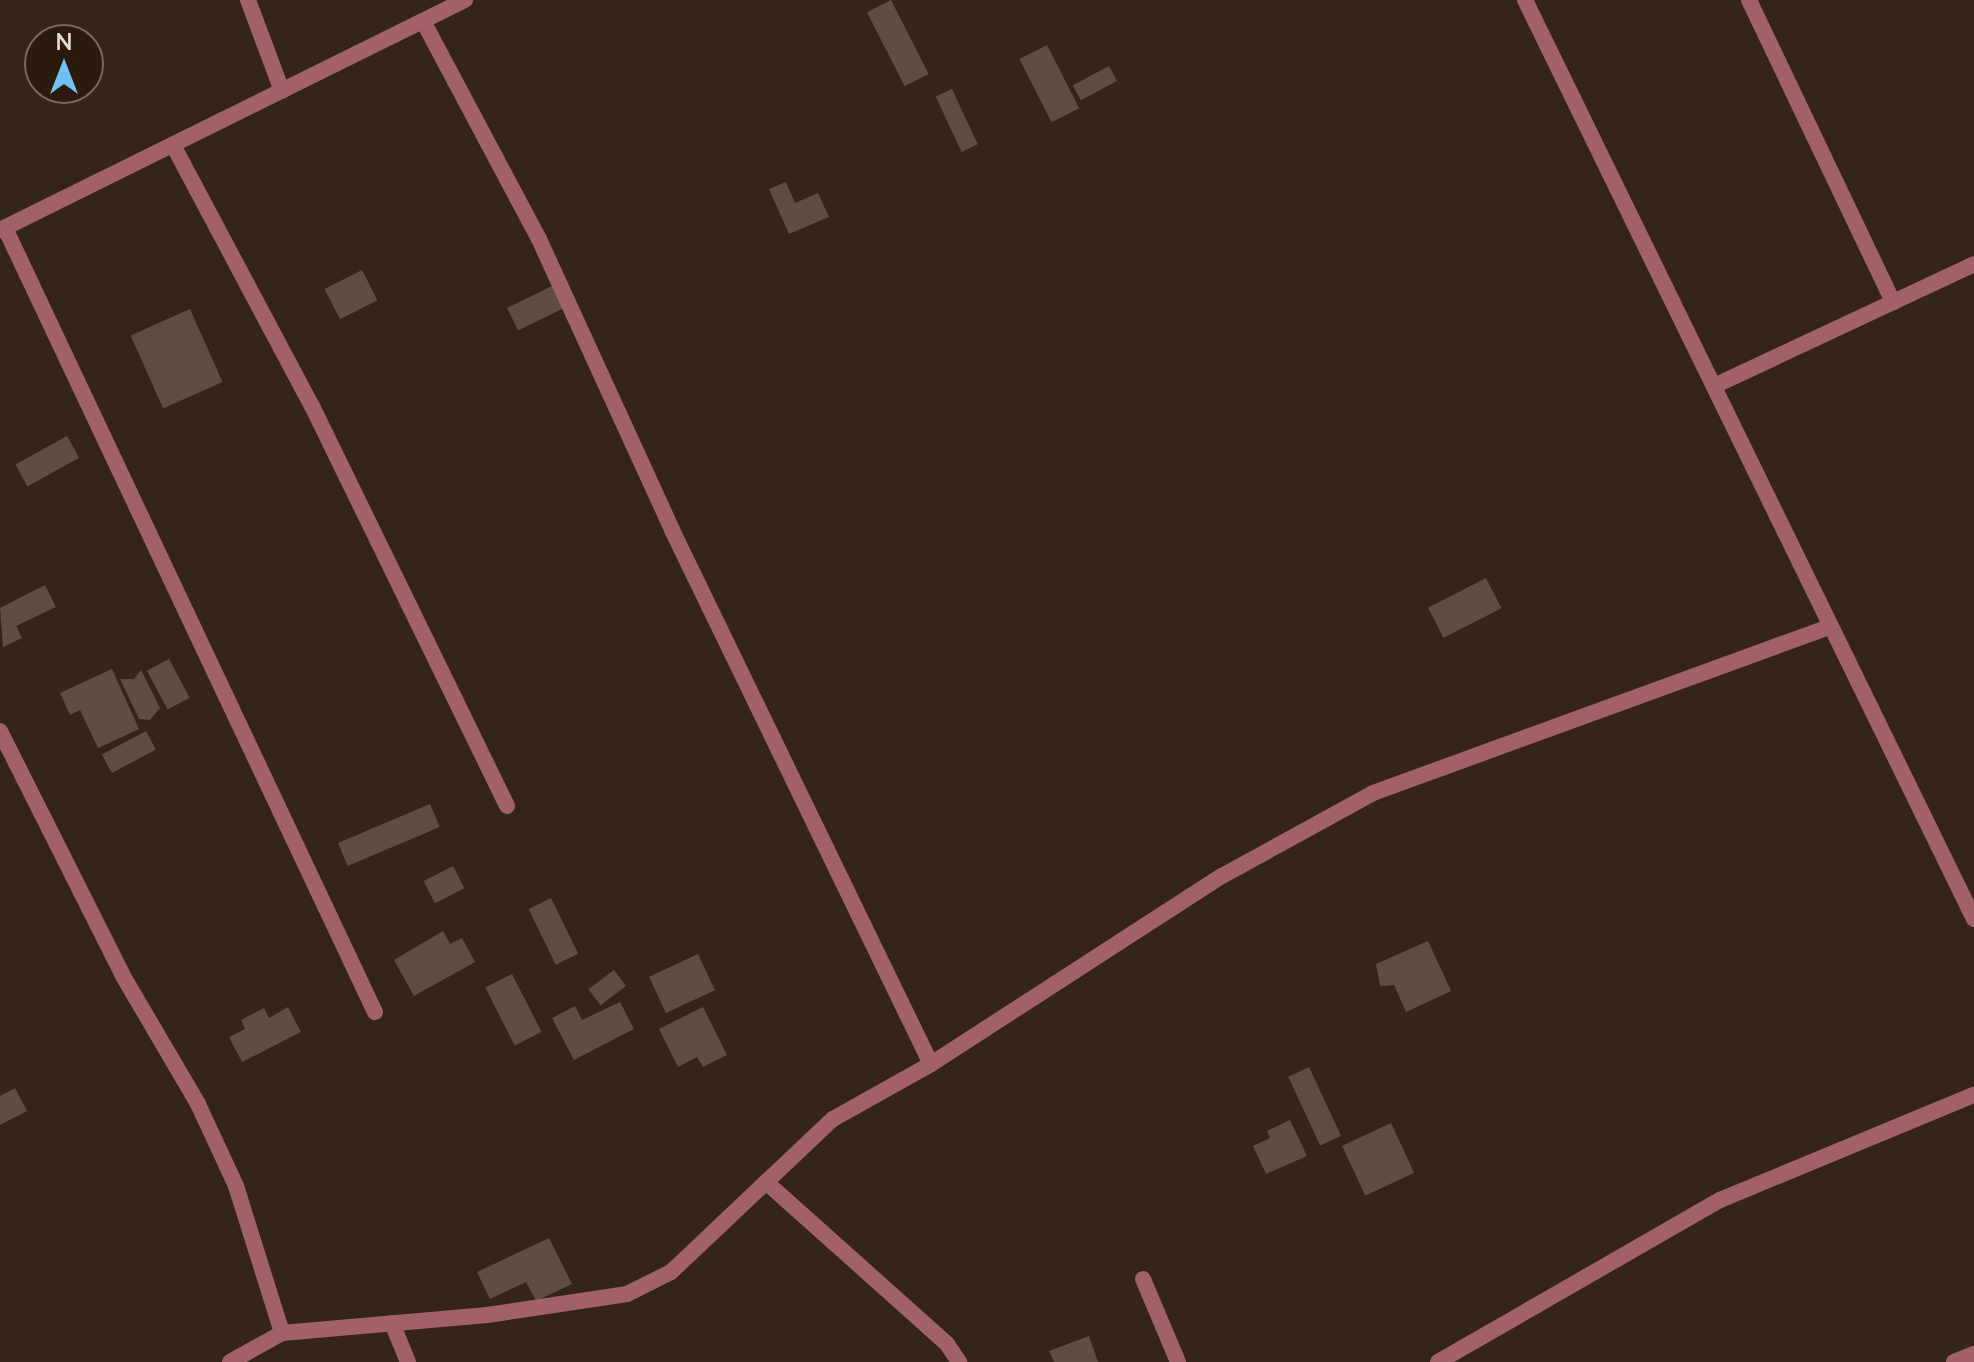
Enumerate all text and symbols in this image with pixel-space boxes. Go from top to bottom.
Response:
north arrow [24,24,104,104]
text: N [56,28,72,55]

